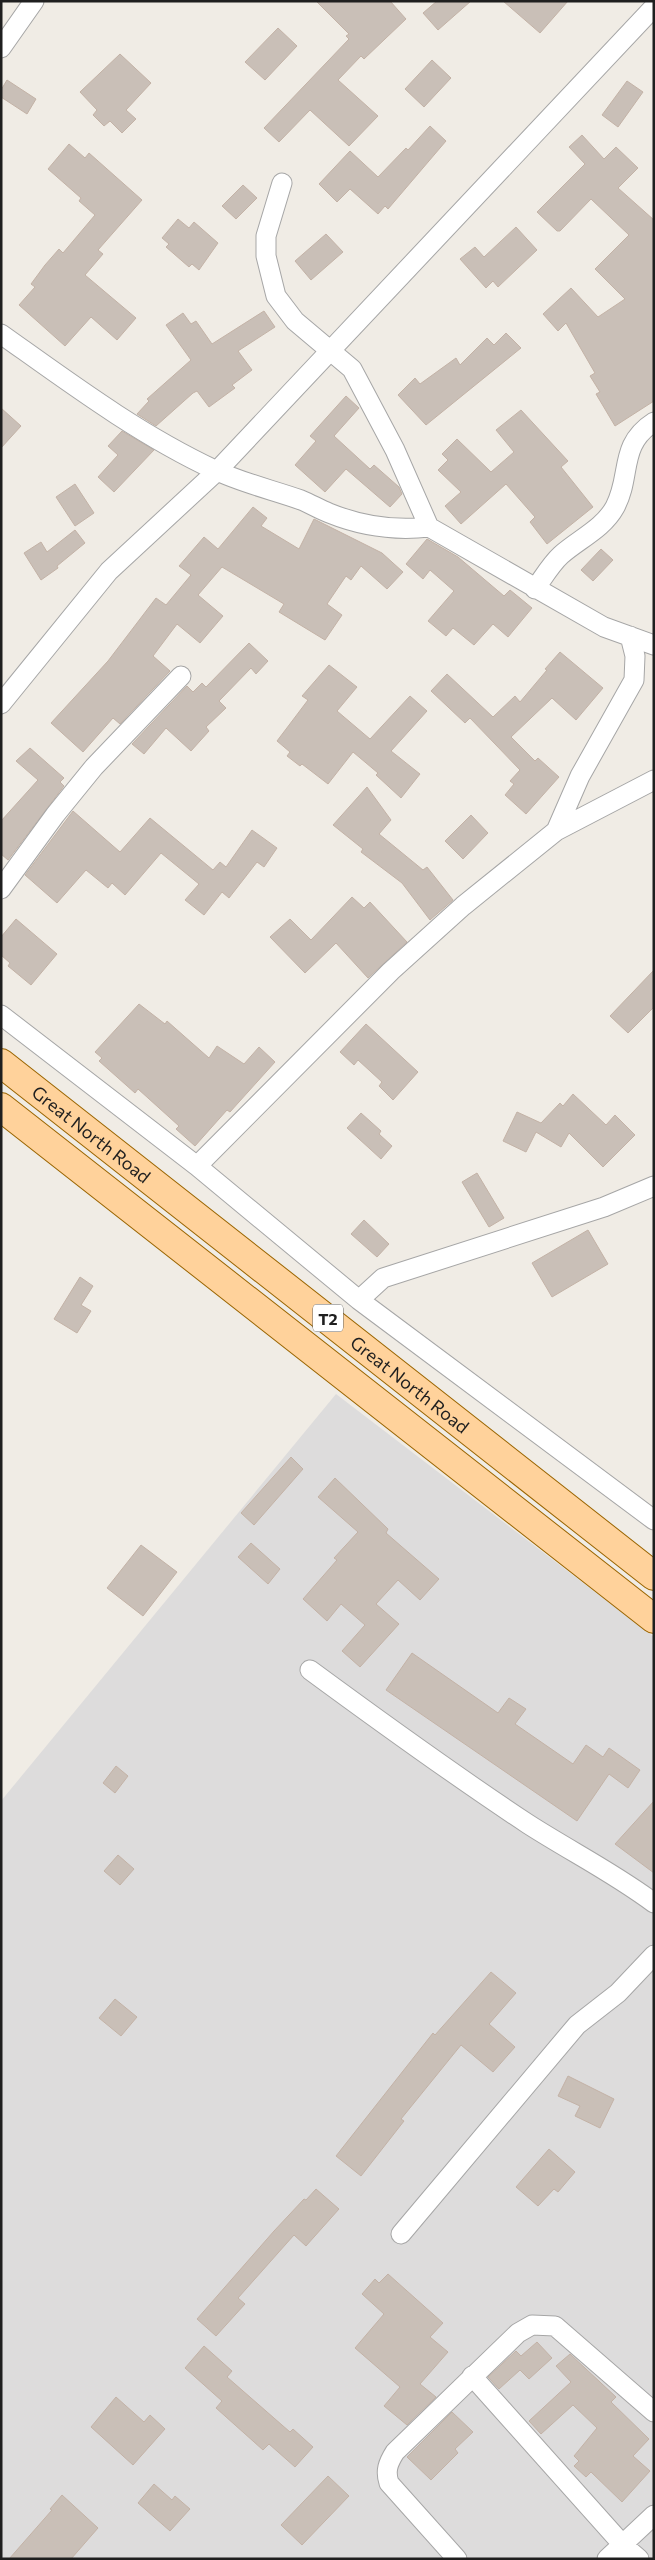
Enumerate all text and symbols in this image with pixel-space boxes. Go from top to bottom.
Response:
street label: Great North Road [28,1081,155,1187]
road number: T2 [313,1305,343,1332]
street label: Great North Road [346,1331,474,1438]

